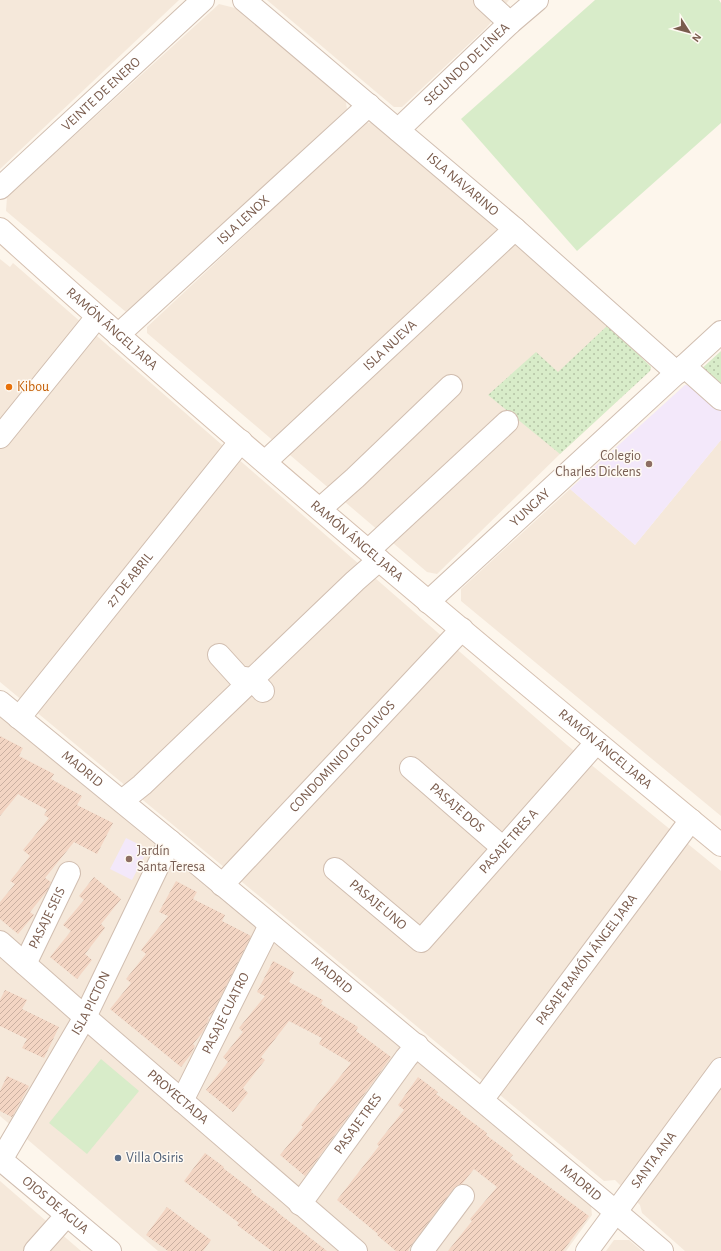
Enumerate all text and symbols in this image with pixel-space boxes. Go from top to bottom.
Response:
north arrow [669,12,709,52]
street label: SEGUNDO DE LÍNEA [421,21,512,108]
text: N [690,31,703,44]
street label: VEINTE DE ENERO [59,55,143,134]
street label: ISLA NAVARINO [424,150,501,219]
street label: ISLA LENOX [214,193,272,247]
street label: RAMÓN ÁNGEL JARA [63,285,160,373]
street label: ISLA NUEVA [361,317,420,374]
place label: Kibou [17,380,49,394]
marker: Kibou [4,382,14,392]
place label: Colegio Charles Dickens [555,449,641,479]
marker: Colegio Charles Dickens [644,459,654,469]
street label: YUNGAY [508,486,553,529]
street label: RAMÓN ÁNGEL JARA [308,498,406,584]
street label: 27 DE ABRIL [104,550,156,610]
street label: CONDOMINIO LOS OLIVOS [287,698,398,815]
street label: RAMÓN ÁNGEL JARA [556,707,654,792]
street label: MADRID [59,748,105,790]
street label: PASAJE DOS [427,781,487,835]
street label: PASAJE TRES A [477,806,541,877]
place label: Jardín Santa Teresa [137,844,206,874]
marker: Jardín Santa Teresa [124,854,134,864]
street label: PASAJE UNO [347,877,409,933]
street label: PASAJE SEIS [26,885,68,951]
street label: PASAJE RAMÓN ÁNGEL JARA [533,892,640,1028]
street label: MADRID [309,955,355,997]
street label: ISLA PICTON [69,969,113,1037]
street label: PASAJE CUATRO [200,970,252,1056]
street label: PROYECTADA [145,1067,211,1127]
street label: PASAJE TRES [332,1091,385,1157]
street label: SANTA ANA [629,1129,679,1191]
place label: Villa Osiris [126,1151,184,1165]
marker: Villa Osiris [113,1153,123,1163]
street label: MADRID [558,1162,604,1204]
street label: OJOS DE AGUA [19,1174,91,1237]

